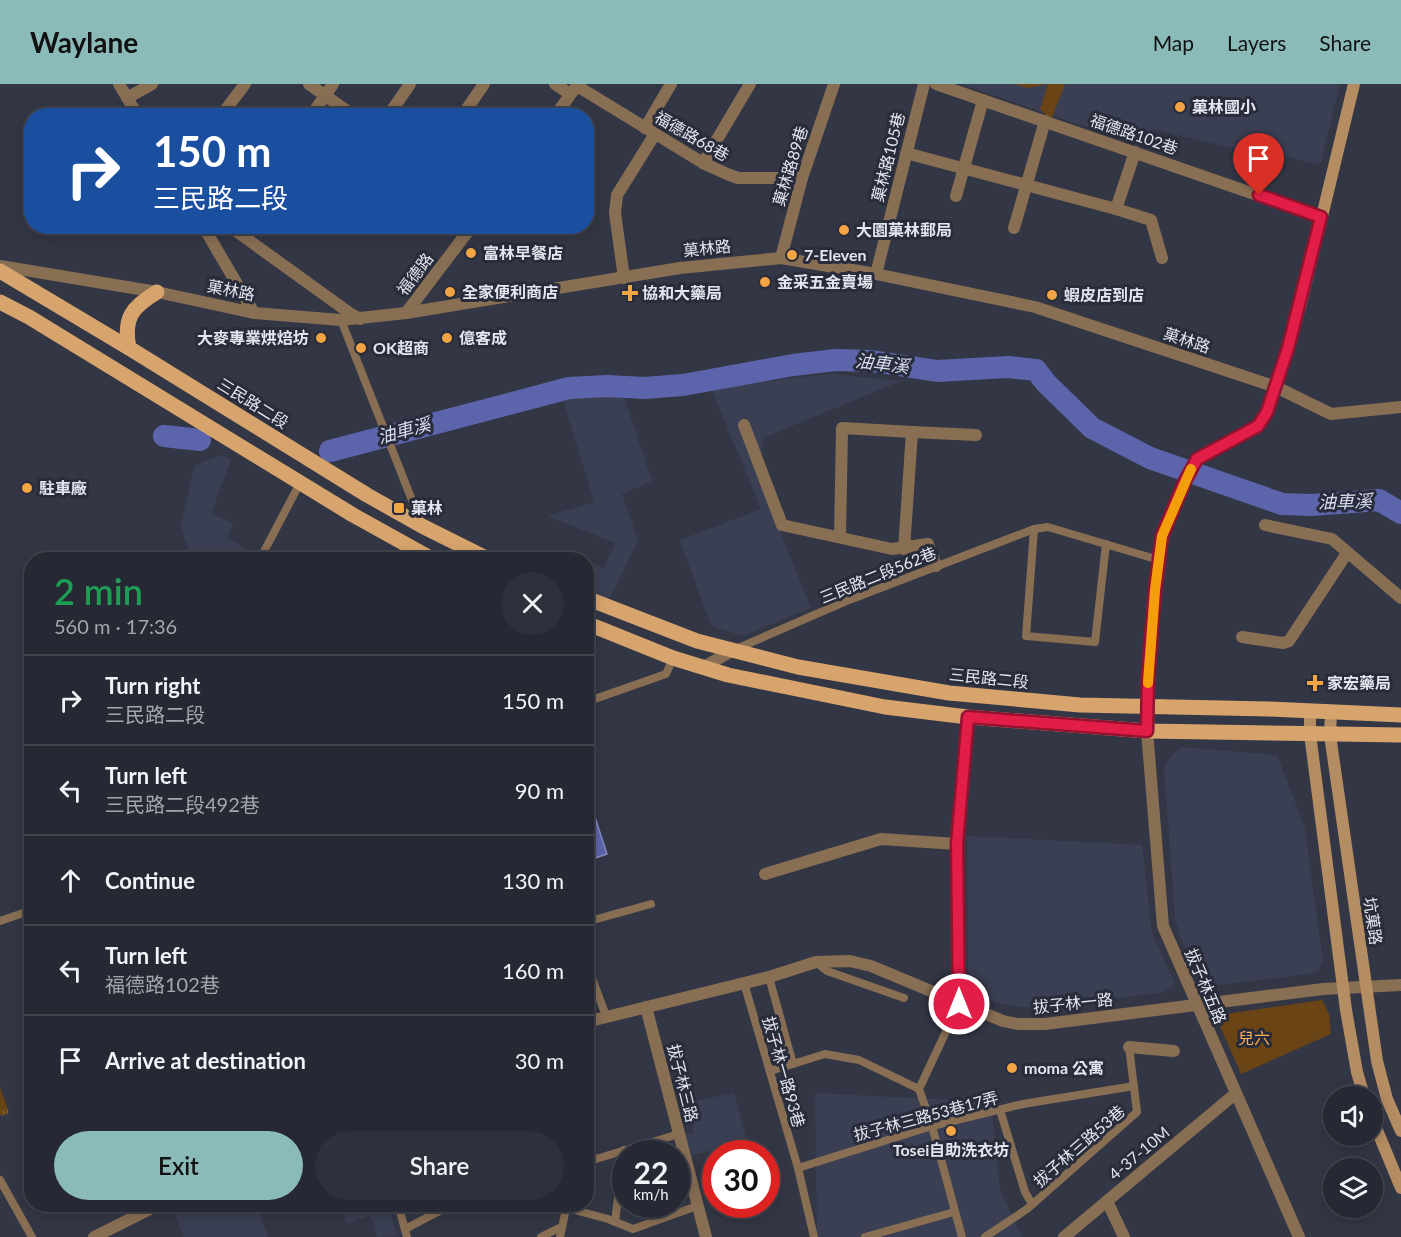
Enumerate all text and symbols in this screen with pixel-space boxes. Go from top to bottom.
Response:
text: Waylane [30,25,138,59]
text: Map [1153,30,1194,55]
text: Layers [1227,30,1286,55]
text: Share [1319,30,1371,55]
place label: 菓林國小 [1192,97,1256,116]
marker: 菓林國小 [1173,100,1187,114]
street label: 福德路68巷 [652,107,733,164]
street label: 菓林路105巷 [867,110,908,204]
street label: 福德路102巷 [1088,110,1181,157]
street label: 菓林路89巷 [768,124,811,208]
text: 150 m [153,126,271,176]
icon: right [54,132,132,210]
pin [1233,133,1284,195]
icon: arrive [1242,142,1275,175]
text: 三民路二段 [153,181,288,214]
place label: 大園菓林郵局 [856,220,952,239]
marker: 大園菓林郵局 [837,223,851,237]
street label: 菓林路 [682,236,732,259]
place label: 富林早餐店 [483,243,563,262]
place label: 7-Eleven [804,245,867,264]
marker: 富林早餐店 [464,246,478,260]
marker: 7-Eleven [785,248,799,262]
street label: 福德路 [393,249,437,299]
place label: 金采五金賣場 [777,272,873,291]
marker: 金采五金賣場 [758,275,772,289]
street label: 菓林路 [206,276,256,303]
place label: 全家便利商店 [462,282,558,301]
place label: 協和大藥局 [642,283,722,302]
marker: 全家便利商店 [443,285,457,299]
place label: 蝦皮店到店 [1064,285,1144,304]
marker: 協和大藥局 [623,286,637,300]
marker: 蝦皮店到店 [1045,288,1059,302]
street label: 菓林路 [1161,323,1213,356]
place label: 大麥專業烘焙坊 [197,328,309,347]
place label: 億客成 [459,328,507,347]
marker: 大麥專業烘焙坊 [314,331,328,345]
marker: 億客成 [440,331,454,345]
place label: OK超商 [373,338,429,357]
marker: OK超商 [354,341,368,355]
water label: 油車溪 [854,349,913,378]
street label: 三民路二段 [214,373,292,432]
water label: 油車溪 [375,412,436,448]
place label: 駐車廠 [39,478,87,497]
marker: 駐車廠 [20,481,34,495]
water label: 油車溪 [1318,489,1375,512]
place label: 菓林 [411,498,443,517]
marker: 菓林 [392,501,406,515]
street label: 三民路二段562巷 [817,543,939,607]
text: 2 min [54,569,143,613]
button: close [501,572,564,635]
text: 560 m · 17:36 [54,614,177,638]
street label: 三民路二段 [948,664,1030,691]
text: Turn right [105,672,200,699]
place label: 家宏藥局 [1327,673,1391,692]
marker: 家宏藥局 [1308,676,1322,690]
icon: right [54,684,87,717]
text: 150 m [502,687,564,714]
text: 三民路二段 [105,702,205,726]
text: Turn left [105,762,187,789]
icon: left [54,774,87,807]
text: 90 m [515,777,564,804]
text: 三民路二段492巷 [105,792,260,816]
icon: ahead [54,864,87,897]
text: Continue [105,867,195,894]
text: 130 m [502,867,564,894]
street label: 坑菓路 [1361,896,1386,946]
text: Turn left [105,942,187,969]
street label: 拔子林五路 [1182,945,1231,1026]
icon: left [54,954,87,987]
text: 160 m [502,957,564,984]
text: 福德路102巷 [105,972,220,996]
position arrow [927,972,991,1036]
street label: 拔子林一路 [1032,989,1114,1016]
street label: 拔子林一路93巷 [760,1014,809,1130]
park label: 兒六 [1238,1028,1270,1047]
street label: 拔子林三路 [665,1042,702,1124]
icon: arrive [54,1044,87,1077]
text: Arrive at destination [105,1047,306,1074]
text: 30 m [515,1047,564,1074]
place label: moma 公寓 [1024,1058,1104,1077]
marker: moma 公寓 [1005,1061,1019,1075]
map controls [1323,1086,1383,1218]
button: sound [1323,1086,1383,1146]
street label: 拔子林三路53巷17弄 [851,1087,1000,1144]
street label: 拔子林三路53巷 [1029,1101,1128,1190]
street label: 4-37-10M [1105,1122,1173,1183]
marker: Tosei自助洗衣坊 [944,1124,958,1138]
button: Exit [54,1131,303,1200]
button: Share [315,1131,564,1200]
speed limit sign: 30 [702,1140,780,1218]
place label: Tosei自助洗衣坊 [893,1140,1009,1159]
text: 22 [634,1154,668,1190]
button: layers [1323,1158,1383,1218]
text: km/h [633,1185,669,1203]

